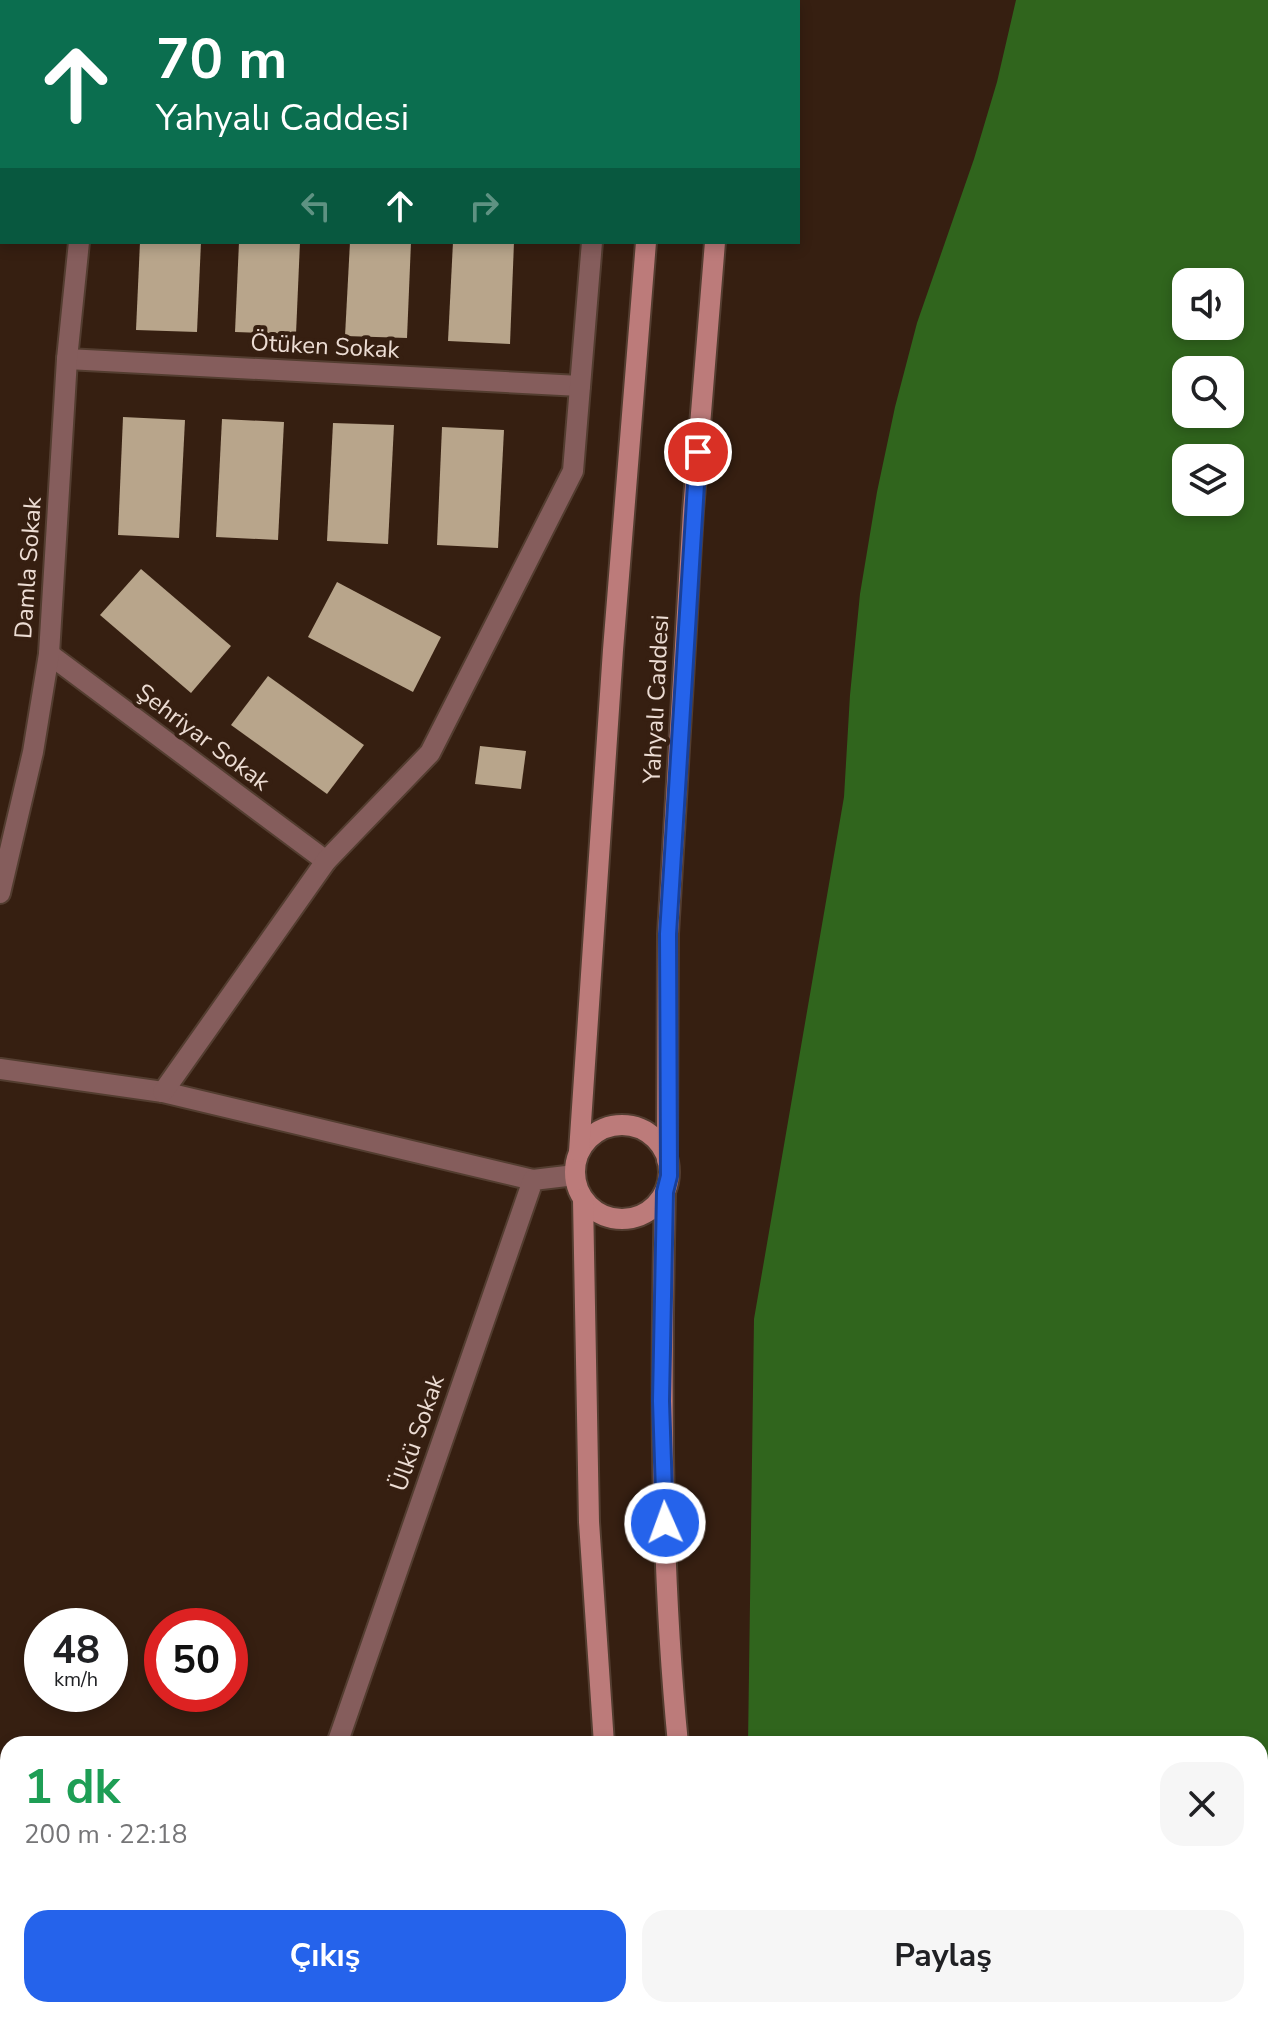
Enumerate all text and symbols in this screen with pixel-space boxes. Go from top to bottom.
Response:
text: 70 m [156,21,287,98]
icon: ahead [24,32,128,136]
text: Yahyalı Caddesi [156,94,409,143]
icon: left [294,184,338,228]
icon: ahead [378,184,422,228]
icon: right [462,184,506,228]
map controls [1172,268,1244,516]
button: sound [1172,268,1244,340]
street label: Ötüken Sokak [250,326,401,366]
button: search [1172,356,1244,428]
pin [664,418,732,486]
icon: arrive [676,430,720,474]
button: layers [1172,444,1244,516]
street label: Damla Sokak [7,495,49,640]
street label: Yahyalı Caddesi [636,614,676,785]
street label: Şehriyar Sokak [130,676,277,798]
street label: Ülkü Sokak [382,1370,452,1495]
position arrow [623,1481,707,1565]
speed limit sign: 50 [144,1608,248,1712]
text: 48 [52,1623,100,1677]
text: km/h [54,1666,98,1693]
text: 1 dk [24,1754,120,1820]
button: close [1160,1762,1244,1846]
text: 200 m · 22:18 [24,1817,187,1852]
button: Çıkış [24,1910,626,2002]
button: Paylaş [642,1910,1244,2002]

